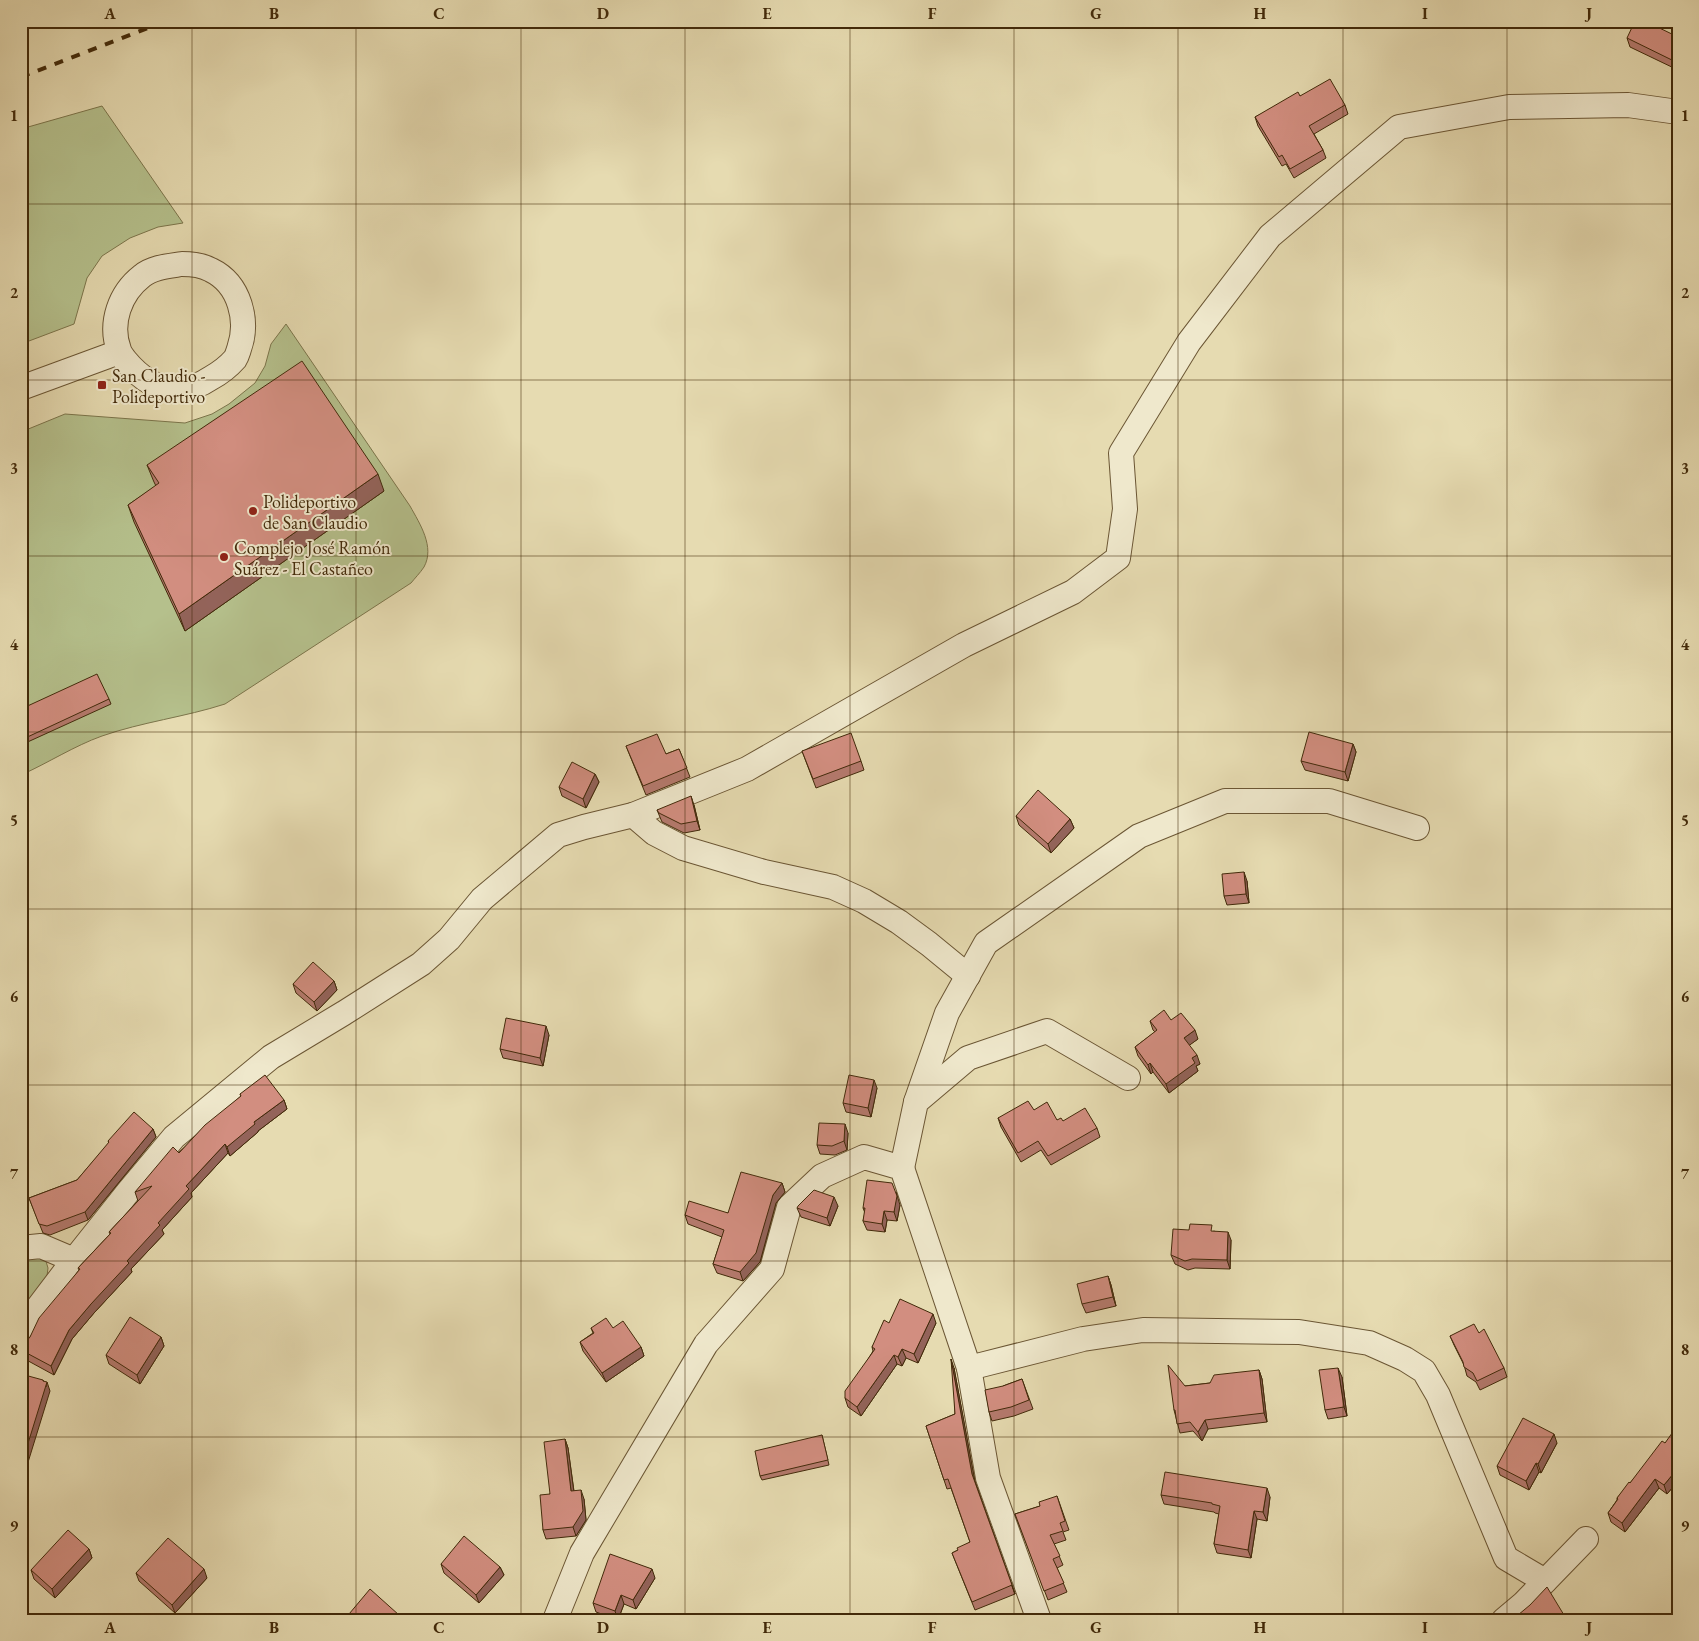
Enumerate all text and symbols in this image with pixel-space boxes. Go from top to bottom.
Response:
text: A [103,3,116,24]
text: B [269,3,279,24]
text: C [433,3,445,24]
text: D [597,3,609,24]
text: E [762,3,772,24]
text: F [928,3,937,24]
text: G [1090,3,1102,24]
text: H [1254,3,1267,24]
text: I [1422,3,1428,24]
text: J [1584,3,1592,24]
text: 1 [10,105,18,126]
text: 1 [1681,105,1689,126]
text: 2 [10,282,19,303]
text: 2 [1681,282,1690,303]
place label: San Claudio - Polideportivo [112,364,205,408]
marker: San Claudio - Polideportivo [96,379,108,391]
text: 3 [10,458,18,479]
text: 3 [1681,458,1689,479]
place label: Polideportivo de San Claudio [263,490,368,534]
marker: Polideportivo de San Claudio [247,505,259,517]
place label: Complejo José Ramón Suárez - El Castañeo [234,536,391,580]
marker: Complejo José Ramón Suárez - El Castañeo [218,551,230,563]
text: 4 [10,634,19,655]
text: 4 [1681,634,1690,655]
text: 5 [10,810,18,831]
text: 5 [1681,810,1689,831]
text: 6 [10,986,19,1007]
text: 6 [1681,986,1690,1007]
text: 7 [10,1163,19,1184]
text: 7 [1681,1163,1690,1184]
text: 8 [10,1339,18,1360]
text: 8 [1681,1339,1689,1360]
text: 9 [10,1515,19,1536]
text: 9 [1681,1515,1690,1536]
text: A [103,1617,116,1638]
text: B [269,1617,279,1638]
text: C [433,1617,445,1638]
text: D [597,1617,609,1638]
text: E [762,1617,772,1638]
text: F [928,1617,937,1638]
text: G [1090,1617,1102,1638]
text: H [1254,1617,1267,1638]
text: I [1422,1617,1428,1638]
text: J [1584,1617,1592,1638]

